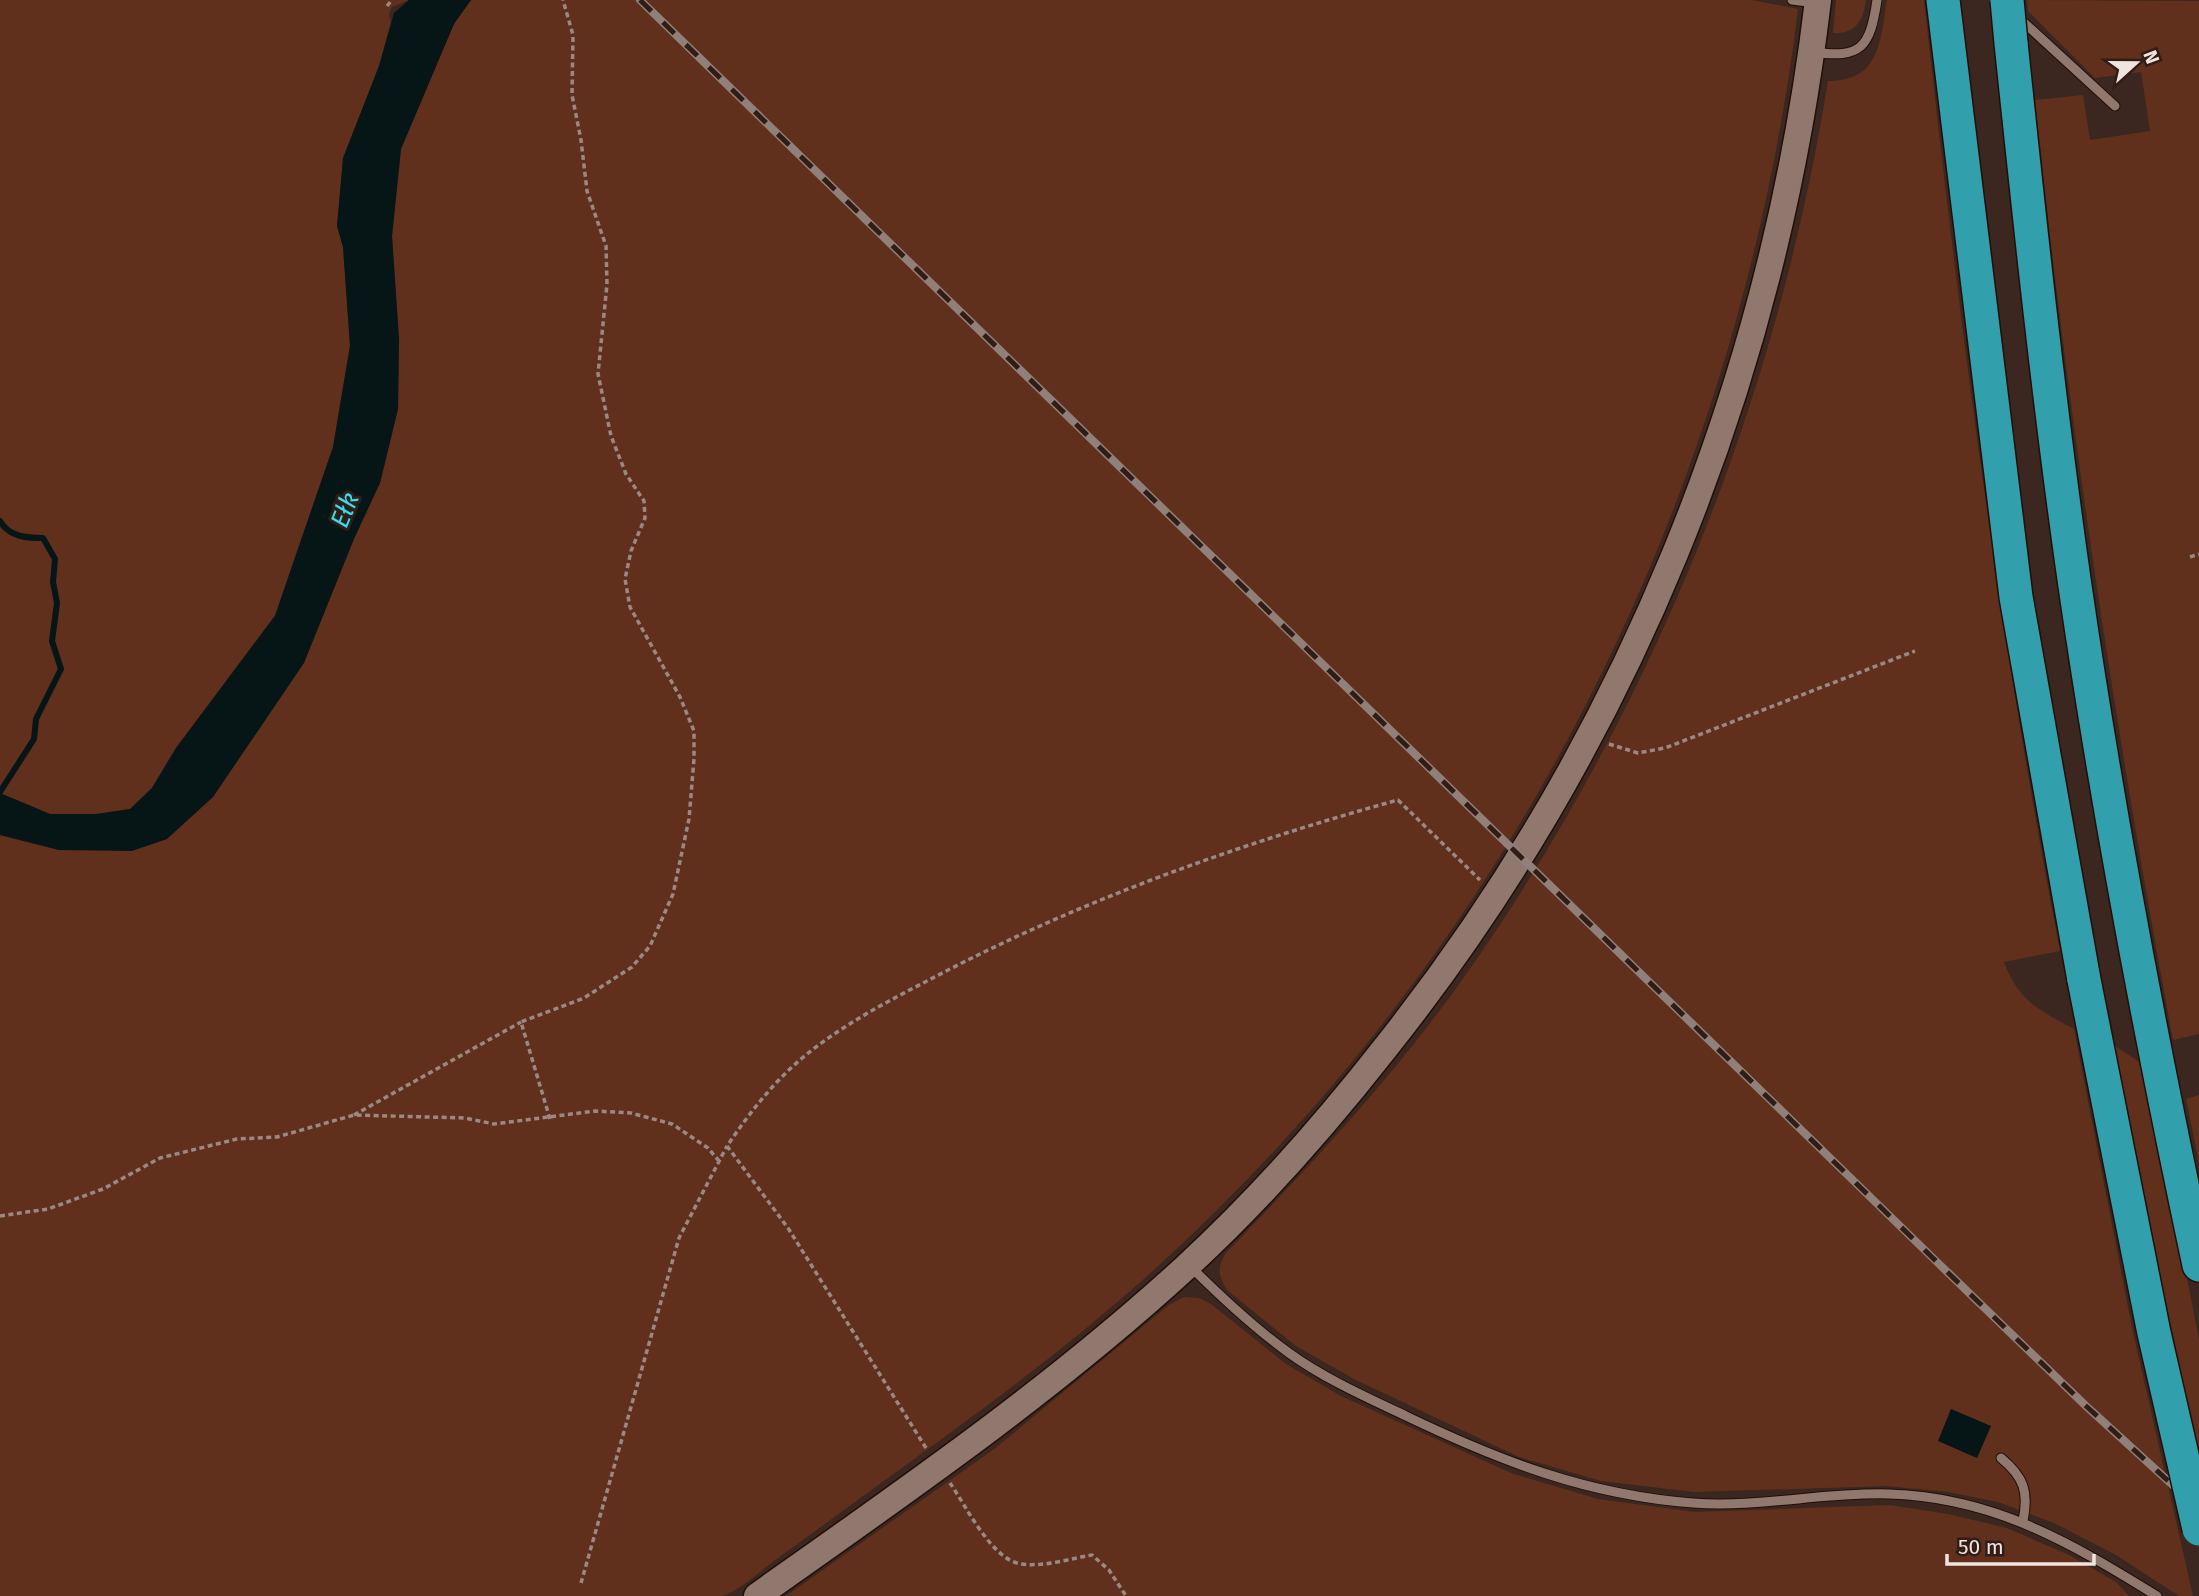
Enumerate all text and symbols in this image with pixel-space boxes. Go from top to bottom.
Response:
north arrow [2101,28,2171,98]
text: N [2138,47,2164,67]
water label: Ełk [324,488,366,532]
scale bar [1947,1522,2094,1566]
text: 50 m [1958,1534,2004,1560]

